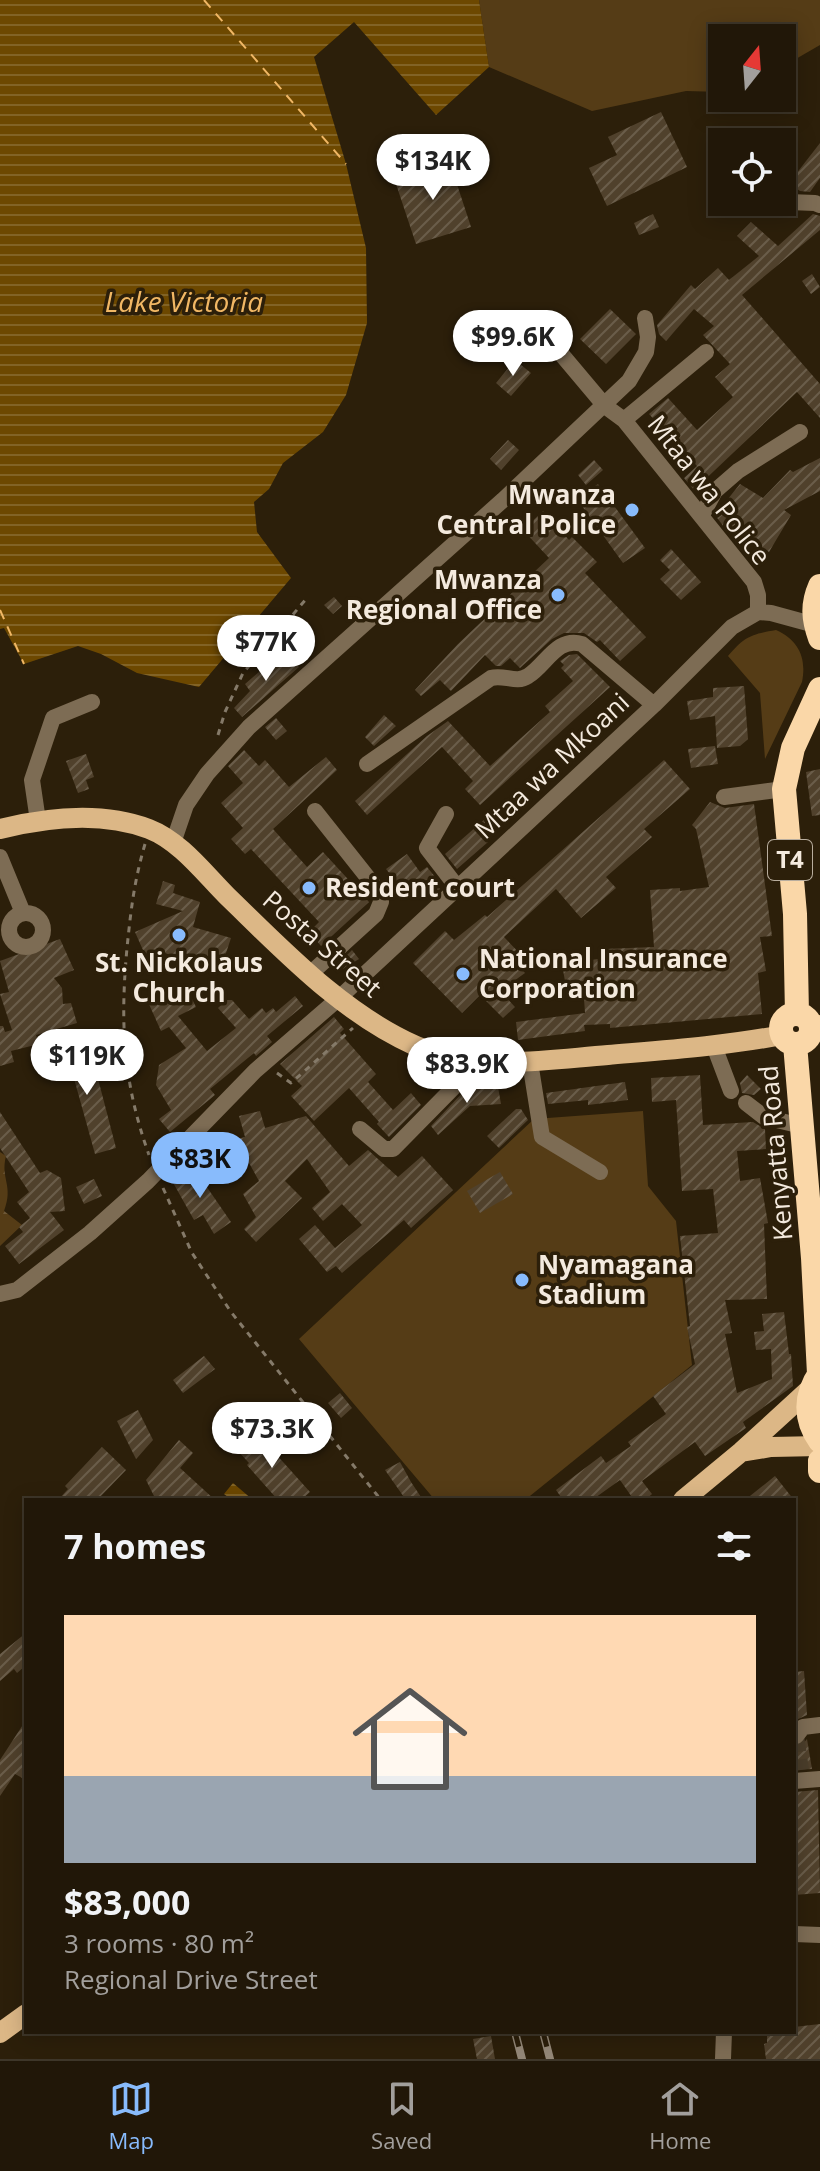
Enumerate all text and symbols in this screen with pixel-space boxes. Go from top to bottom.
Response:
north arrow [708,24,796,112]
map controls [708,24,796,216]
button: locate [708,128,796,216]
pin: $134K [377,134,489,202]
text: $134K [395,142,471,178]
water label: Lake Victoria [105,282,263,320]
pin: $99.6K [448,310,578,378]
text: $99.6K [471,318,555,354]
street label: Mtaa wa Police [640,407,780,572]
place label: Mwanza Central Police [436,476,616,542]
marker: Mwanza Central Police [623,501,641,519]
place label: Mwanza Regional Office [346,561,542,627]
marker: Mwanza Regional Office [549,586,567,604]
pin: $77K [219,615,313,683]
text: $77K [235,623,297,659]
street label: Mtaa wa Mkoani [466,684,636,846]
road number: T4 [768,840,812,880]
place label: Resident court [325,869,515,905]
marker: Resident court [300,879,318,897]
street label: Posta Street [255,882,390,1005]
marker: St. Nickolaus Church [170,926,188,944]
place label: National Insurance Corporation [479,940,728,1006]
place label: St. Nickolaus Church [95,944,263,1010]
marker: National Insurance Corporation [454,965,472,983]
pin: $119K [31,1029,143,1097]
text: $119K [49,1037,125,1073]
pin: $83.9K [402,1037,532,1105]
text: $83.9K [425,1045,509,1081]
street label: Kenyatta Road [749,1064,801,1242]
pin: $83K [153,1132,247,1200]
text: $83K [169,1140,231,1176]
place label: Nyamagana Stadium [538,1246,694,1312]
marker: Nyamagana Stadium [513,1271,531,1289]
pin: $73.3K [207,1402,337,1470]
text: $73.3K [230,1410,314,1446]
text: 7 homes [64,1523,206,1569]
icon: filters [712,1524,756,1568]
icon: home [338,1667,482,1811]
text: $83,000 [64,1879,190,1925]
text: 3 rooms · 80 m² [64,1925,254,1961]
text: Regional Drive Street [64,1961,318,1997]
tab: Map [109,2077,154,2155]
tab: Saved [371,2077,432,2155]
tab: Home [649,2077,711,2155]

